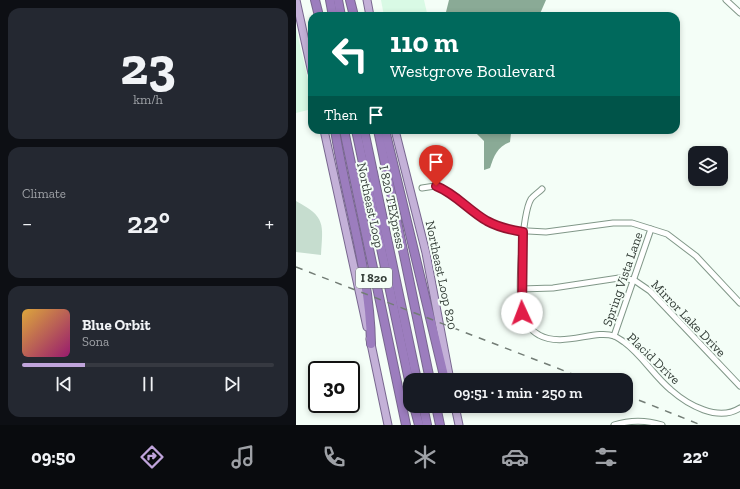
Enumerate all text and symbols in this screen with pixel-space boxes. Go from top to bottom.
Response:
text: 110 m [390,26,459,59]
icon: left [324,28,376,80]
text: 23 [120,35,176,97]
text: Westgrove Boulevard [390,60,555,82]
text: km/h [133,92,163,107]
icon: arrive [365,104,387,126]
text: Then [324,106,357,124]
pin [419,145,453,186]
map controls [688,146,728,186]
button: layers [688,146,728,186]
icon: arrive [425,151,447,173]
street label: Northeast Loop [354,161,387,249]
street label: I 820 TEXpress [376,164,409,251]
text: Climate [22,186,66,201]
text: 22° [127,205,170,241]
text: − [22,210,32,237]
text: + [265,210,274,237]
street label: Northeast Loop 820 [423,219,460,331]
street label: Spring Vista Lane [599,230,646,328]
road number: I 820 [356,268,392,288]
street label: Mirror Lake Drive [648,277,729,360]
position arrow [501,292,543,334]
text: Blue Orbit [82,316,150,334]
street label: Placid Drive [624,330,683,387]
text: Sona [82,334,109,349]
speed limit sign: 30 [308,361,360,413]
icon: previous [53,373,75,395]
icon: pause [137,373,159,395]
icon: next [221,373,243,395]
text: 09:51 · 1 min · 250 m [454,384,582,402]
icon: directions [138,443,166,471]
icon: music [229,443,257,471]
icon: phone [320,443,348,471]
icon: climate [411,443,439,471]
icon: car [501,443,529,471]
icon: filters [592,443,620,471]
text: 09:50 [31,446,76,468]
text: 22° [683,446,709,468]

